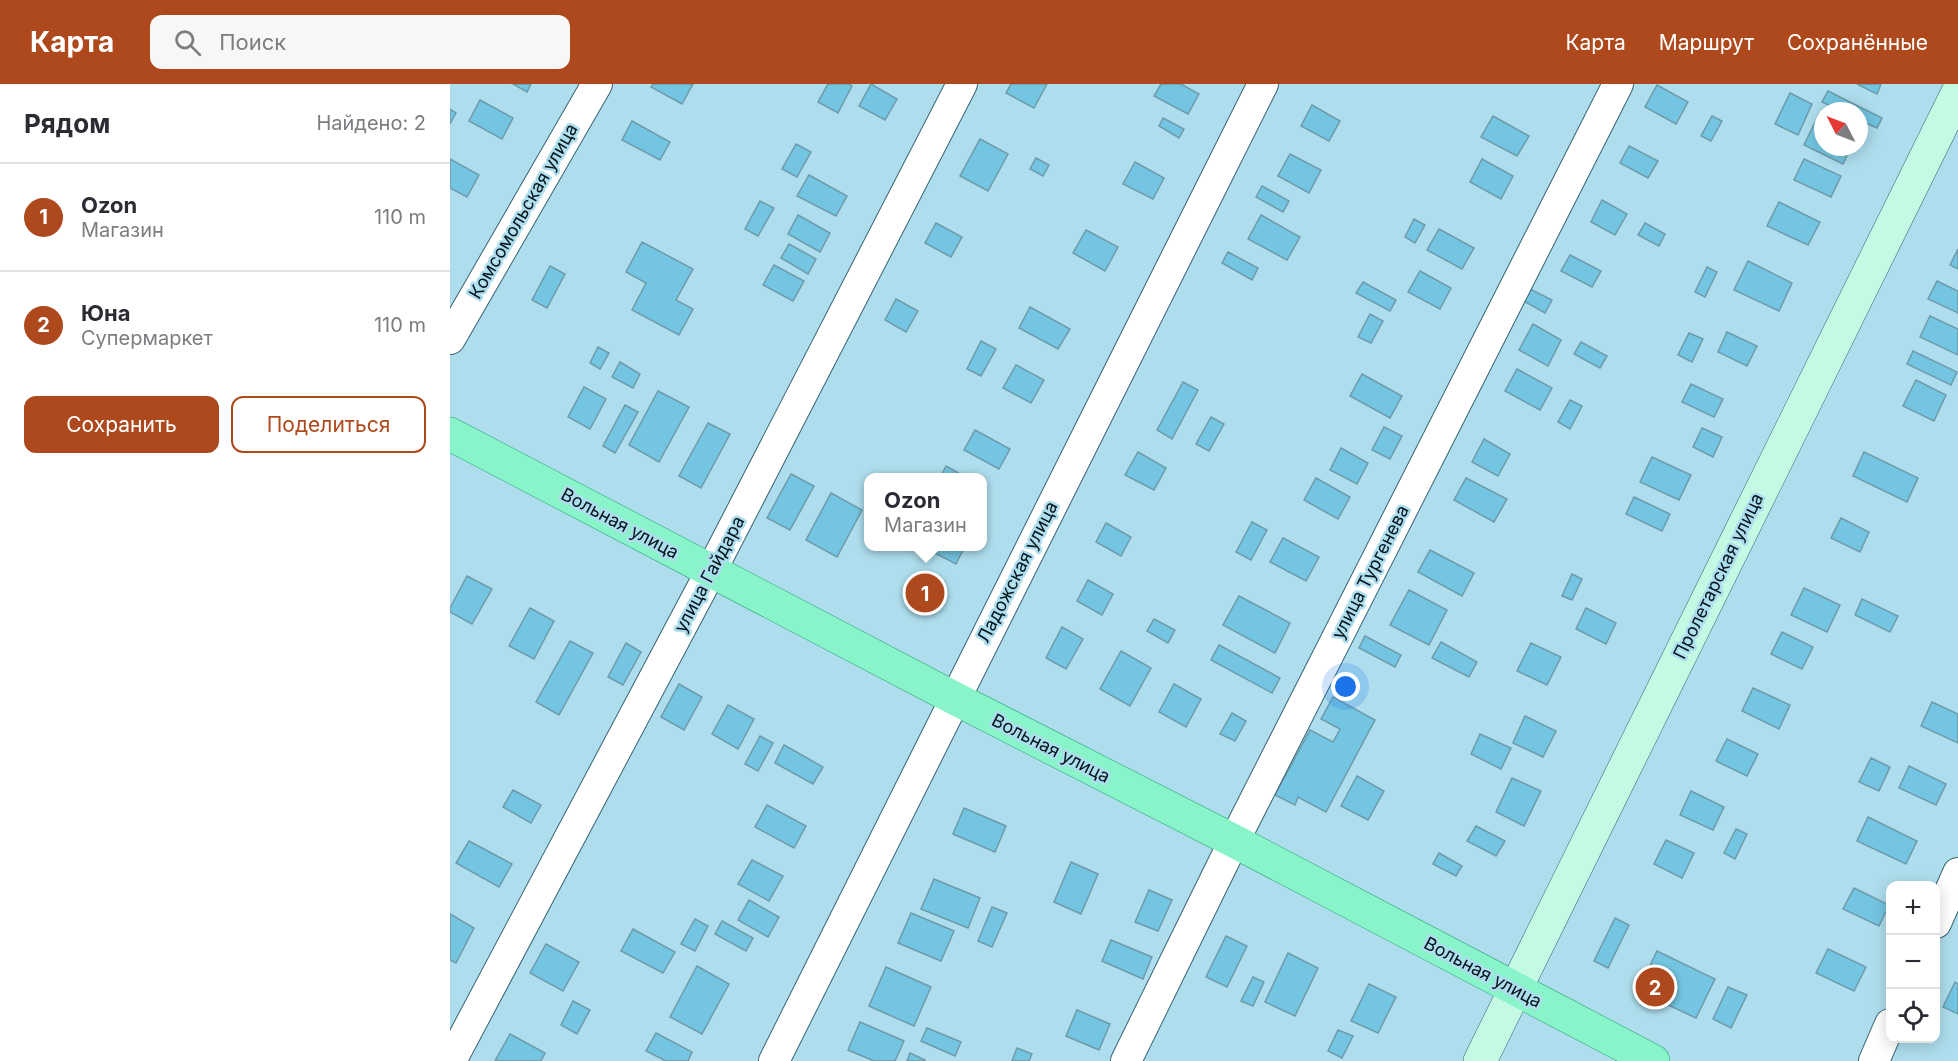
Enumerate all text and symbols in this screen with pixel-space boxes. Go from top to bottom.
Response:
search box [150,15,570,69]
text: Карта [30,25,114,59]
icon: search [171,26,204,59]
text: Поиск [219,29,286,55]
text: Карта [1565,30,1626,55]
text: Маршрут [1659,30,1754,55]
text: Сохранённые [1787,30,1928,55]
north arrow [1814,102,1868,156]
text: Рядом [24,108,110,139]
text: Найдено: 2 [316,111,426,135]
street label: Комсомольская улица [464,120,582,302]
text: Ozon [81,192,137,218]
text: 1 [39,205,48,229]
text: 110 m [374,205,426,229]
text: Магазин [81,218,164,242]
text: Юна [81,300,130,326]
text: 2 [37,313,50,337]
text: 110 m [374,313,426,337]
text: Супермаркет [81,326,213,350]
button: Сохранить [24,396,219,453]
button: Поделиться [231,396,426,453]
popup [864,473,987,551]
street label: Вольная улица [558,483,682,563]
text: Ozon [884,487,940,513]
street label: Пролетарская улица [1669,490,1767,662]
street label: Ладожская улица [972,498,1062,646]
street label: улица Тургенева [1327,502,1413,642]
street label: улица Гайдара [669,512,749,636]
text: Магазин [884,513,967,537]
pin: 1 [906,570,944,616]
your location [1331,672,1360,701]
street label: Вольная улица [988,709,1114,787]
map controls [1886,881,1940,1043]
button: + [1886,881,1940,935]
street label: Вольная улица [1421,932,1545,1012]
button: − [1886,935,1940,989]
pin: 2 [1636,964,1674,1010]
button: locate [1886,989,1940,1043]

